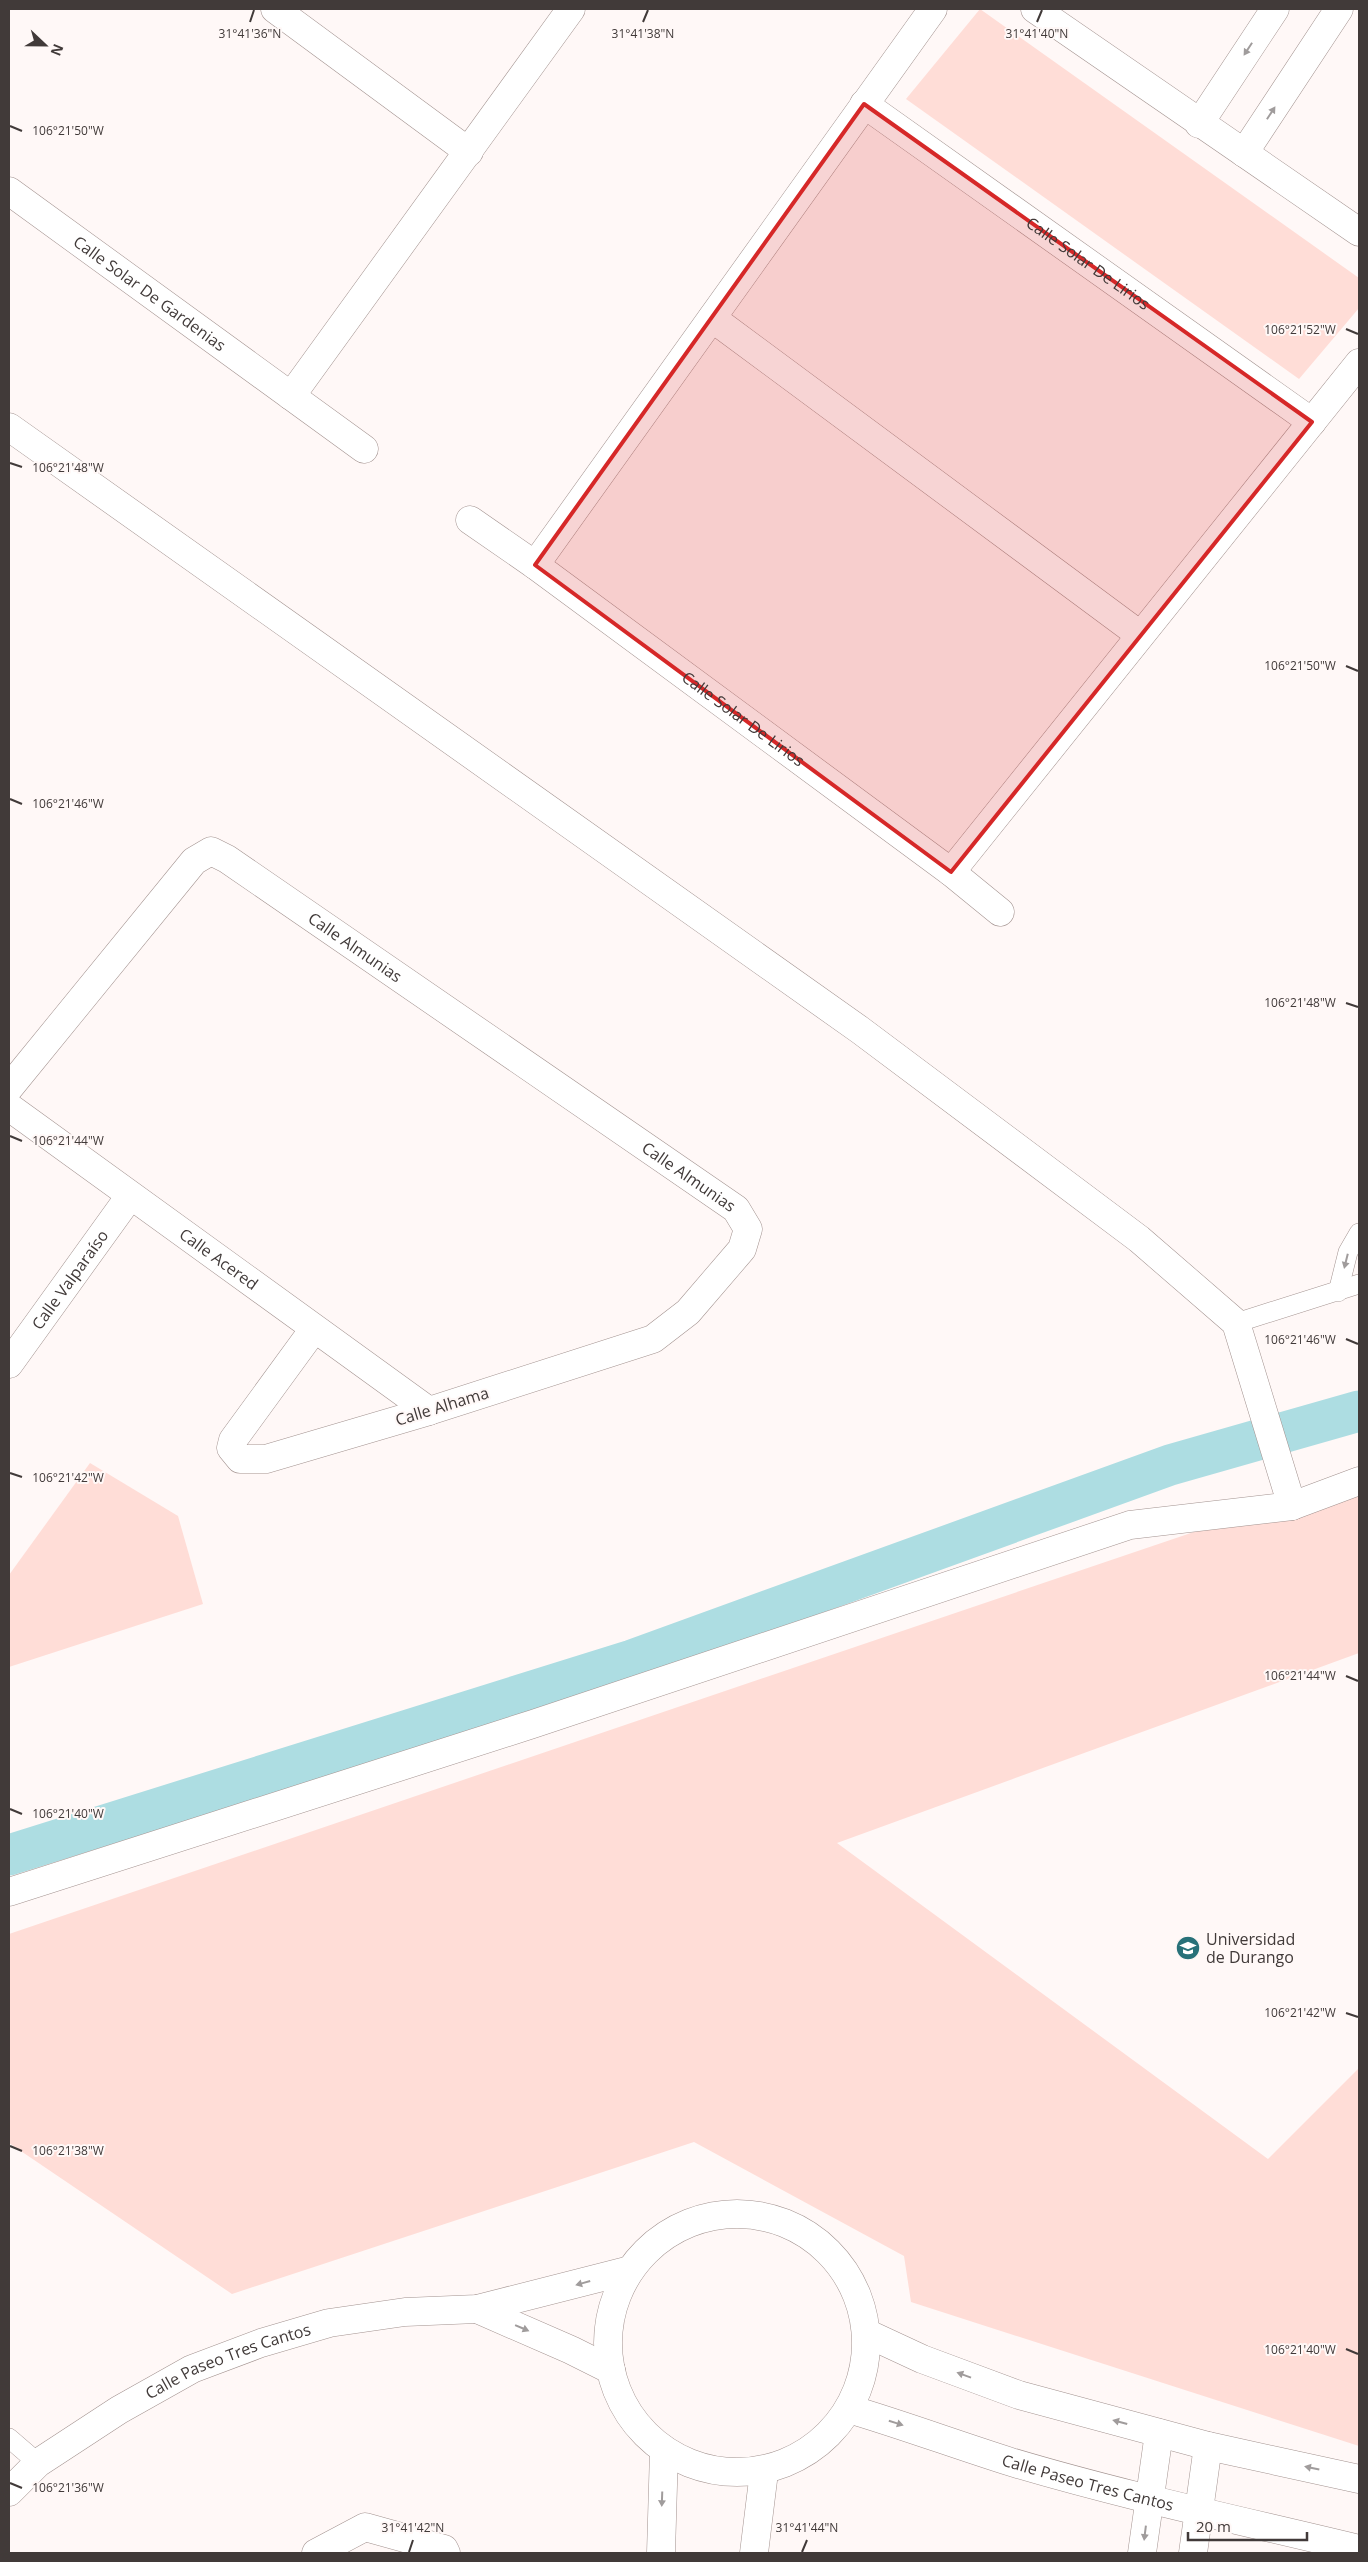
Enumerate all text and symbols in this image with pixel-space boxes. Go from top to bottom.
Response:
north arrow [20,20,70,70]
text: 31°41'36"N [219,25,281,42]
text: 31°41'38"N [612,25,674,42]
text: 31°41'40"N [1006,25,1068,42]
text: N [47,41,68,59]
one-way arrow [1243,42,1252,56]
one-way arrow [1266,106,1275,119]
text: 106°21'50"W [32,122,104,139]
street label: Calle Solar De Lirios [1022,212,1155,315]
street label: Calle Solar De Gardenias [69,231,230,356]
text: 106°21'52"W [1264,321,1336,338]
text: 106°21'48"W [32,459,104,476]
text: 106°21'50"W [1264,657,1336,674]
street label: Calle Solar De Lirios [678,666,809,771]
text: 106°21'46"W [32,795,104,812]
street label: Calle Almunias [304,907,406,987]
text: 106°21'48"W [1264,994,1336,1011]
text: 106°21'44"W [32,1132,104,1149]
street label: Calle Almunias [638,1137,740,1217]
street label: Calle Acered [175,1223,263,1295]
street label: Calle Valparaíso [26,1225,113,1334]
one-way arrow [1342,1253,1350,1268]
text: 106°21'46"W [1264,1331,1336,1348]
street label: Calle Alhama [393,1381,491,1431]
text: 106°21'42"W [32,1469,104,1486]
text: 106°21'44"W [1264,1667,1336,1684]
text: 106°21'40"W [32,1805,104,1822]
place label: Universidad de Durango [1206,1928,1295,1968]
school or university icon: Universidad de Durango [1175,1935,1201,1961]
text: 106°21'42"W [1264,2004,1336,2021]
text: 106°21'38"W [32,2142,104,2159]
one-way arrow [576,2280,591,2288]
street label: Calle Paseo Tres Cantos [141,2318,313,2404]
one-way arrow [515,2325,529,2333]
text: 106°21'40"W [1264,2341,1336,2358]
one-way arrow [957,2371,972,2378]
one-way arrow [1112,2418,1127,2426]
one-way arrow [888,2420,903,2428]
street label: Calle Paseo Tres Cantos [999,2449,1176,2516]
one-way arrow [1304,2464,1319,2472]
text: 106°21'36"W [32,2479,104,2496]
one-way arrow [658,2492,666,2508]
scale bar [1188,2510,1307,2542]
text: 20 m [1196,2516,1231,2536]
text: 31°41'42"N [382,2519,444,2536]
text: 31°41'44"N [776,2519,838,2536]
one-way arrow [1141,2526,1149,2542]

